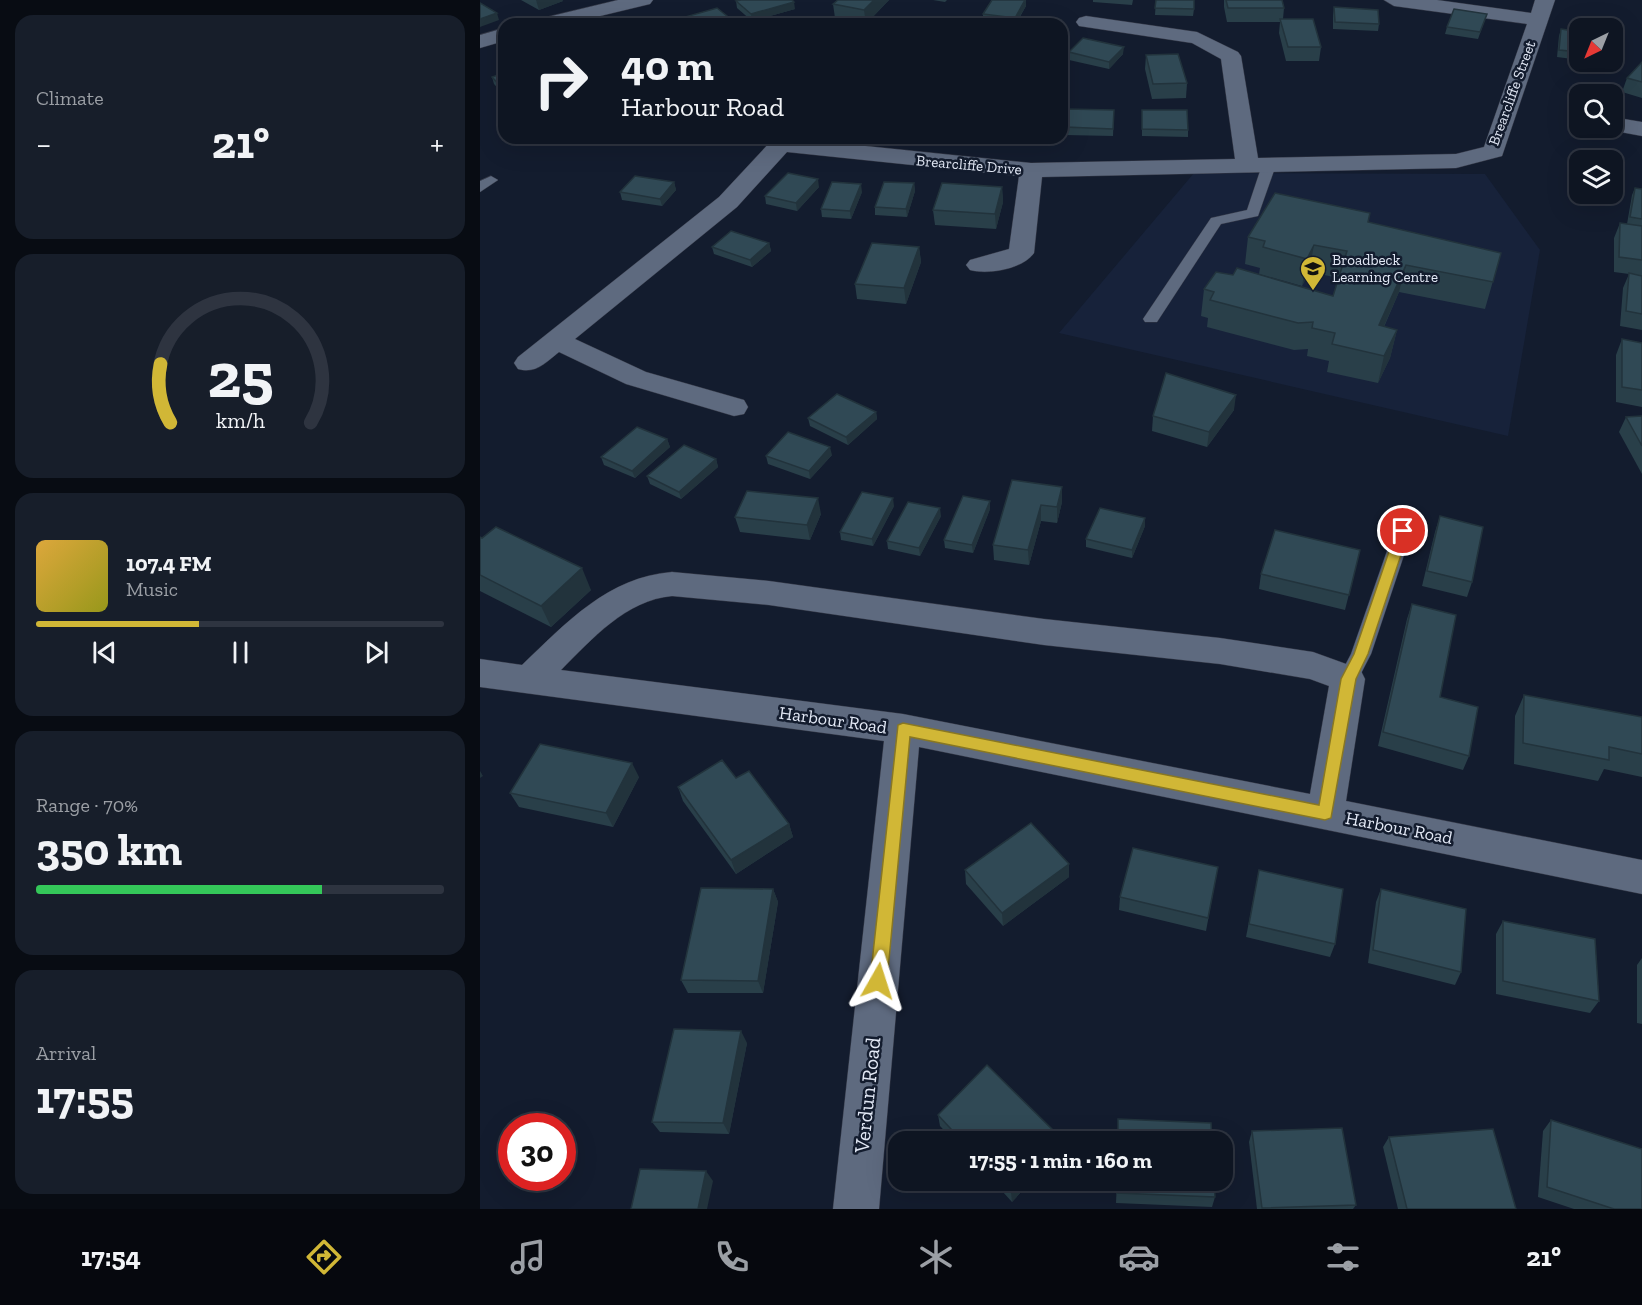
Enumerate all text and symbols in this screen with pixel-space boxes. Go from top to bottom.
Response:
north arrow [1569,18,1623,72]
map controls [1569,18,1623,204]
street label: Brearcliffe Street [1485,38,1539,148]
text: 40 m [621,40,714,91]
icon: right [522,42,600,120]
button: search [1569,84,1623,138]
text: Climate [36,86,104,110]
text: Harbour Road [621,91,784,123]
text: 21° [212,116,270,170]
text: − [36,124,51,163]
text: + [430,124,444,163]
button: layers [1569,150,1623,204]
street label: Brearcliffe Drive [915,151,1023,179]
place label: Broadbeck Learning Centre [1332,251,1438,286]
school or university icon: Broadbeck Learning Centre [1298,254,1328,292]
text: 25 [207,338,273,413]
text: km/h [216,408,264,433]
pin [1377,505,1428,556]
icon: arrive [1386,514,1419,547]
text: 107.4 FM [126,550,212,577]
text: Music [126,577,178,601]
icon: previous [88,636,121,669]
icon: pause [224,636,257,669]
icon: next [360,636,393,669]
street label: Harbour Road [778,702,888,738]
text: Range · 70% [36,793,138,817]
street label: Harbour Road [1344,807,1455,849]
text: 350 km [36,823,182,877]
position arrow [846,949,910,1013]
street label: Verdun Road [848,1035,886,1155]
text: Arrival [36,1041,96,1065]
text: 17:55 [36,1071,134,1125]
speed limit sign: 30 [498,1113,576,1191]
text: 17:55 · 1 min · 160 m [969,1147,1152,1174]
icon: directions [303,1236,345,1278]
icon: music [507,1236,549,1278]
icon: phone [711,1236,753,1278]
icon: climate [915,1236,957,1278]
icon: car [1118,1236,1160,1278]
icon: filters [1322,1236,1364,1278]
text: 17:54 [81,1241,141,1273]
text: 21° [1526,1241,1561,1273]

